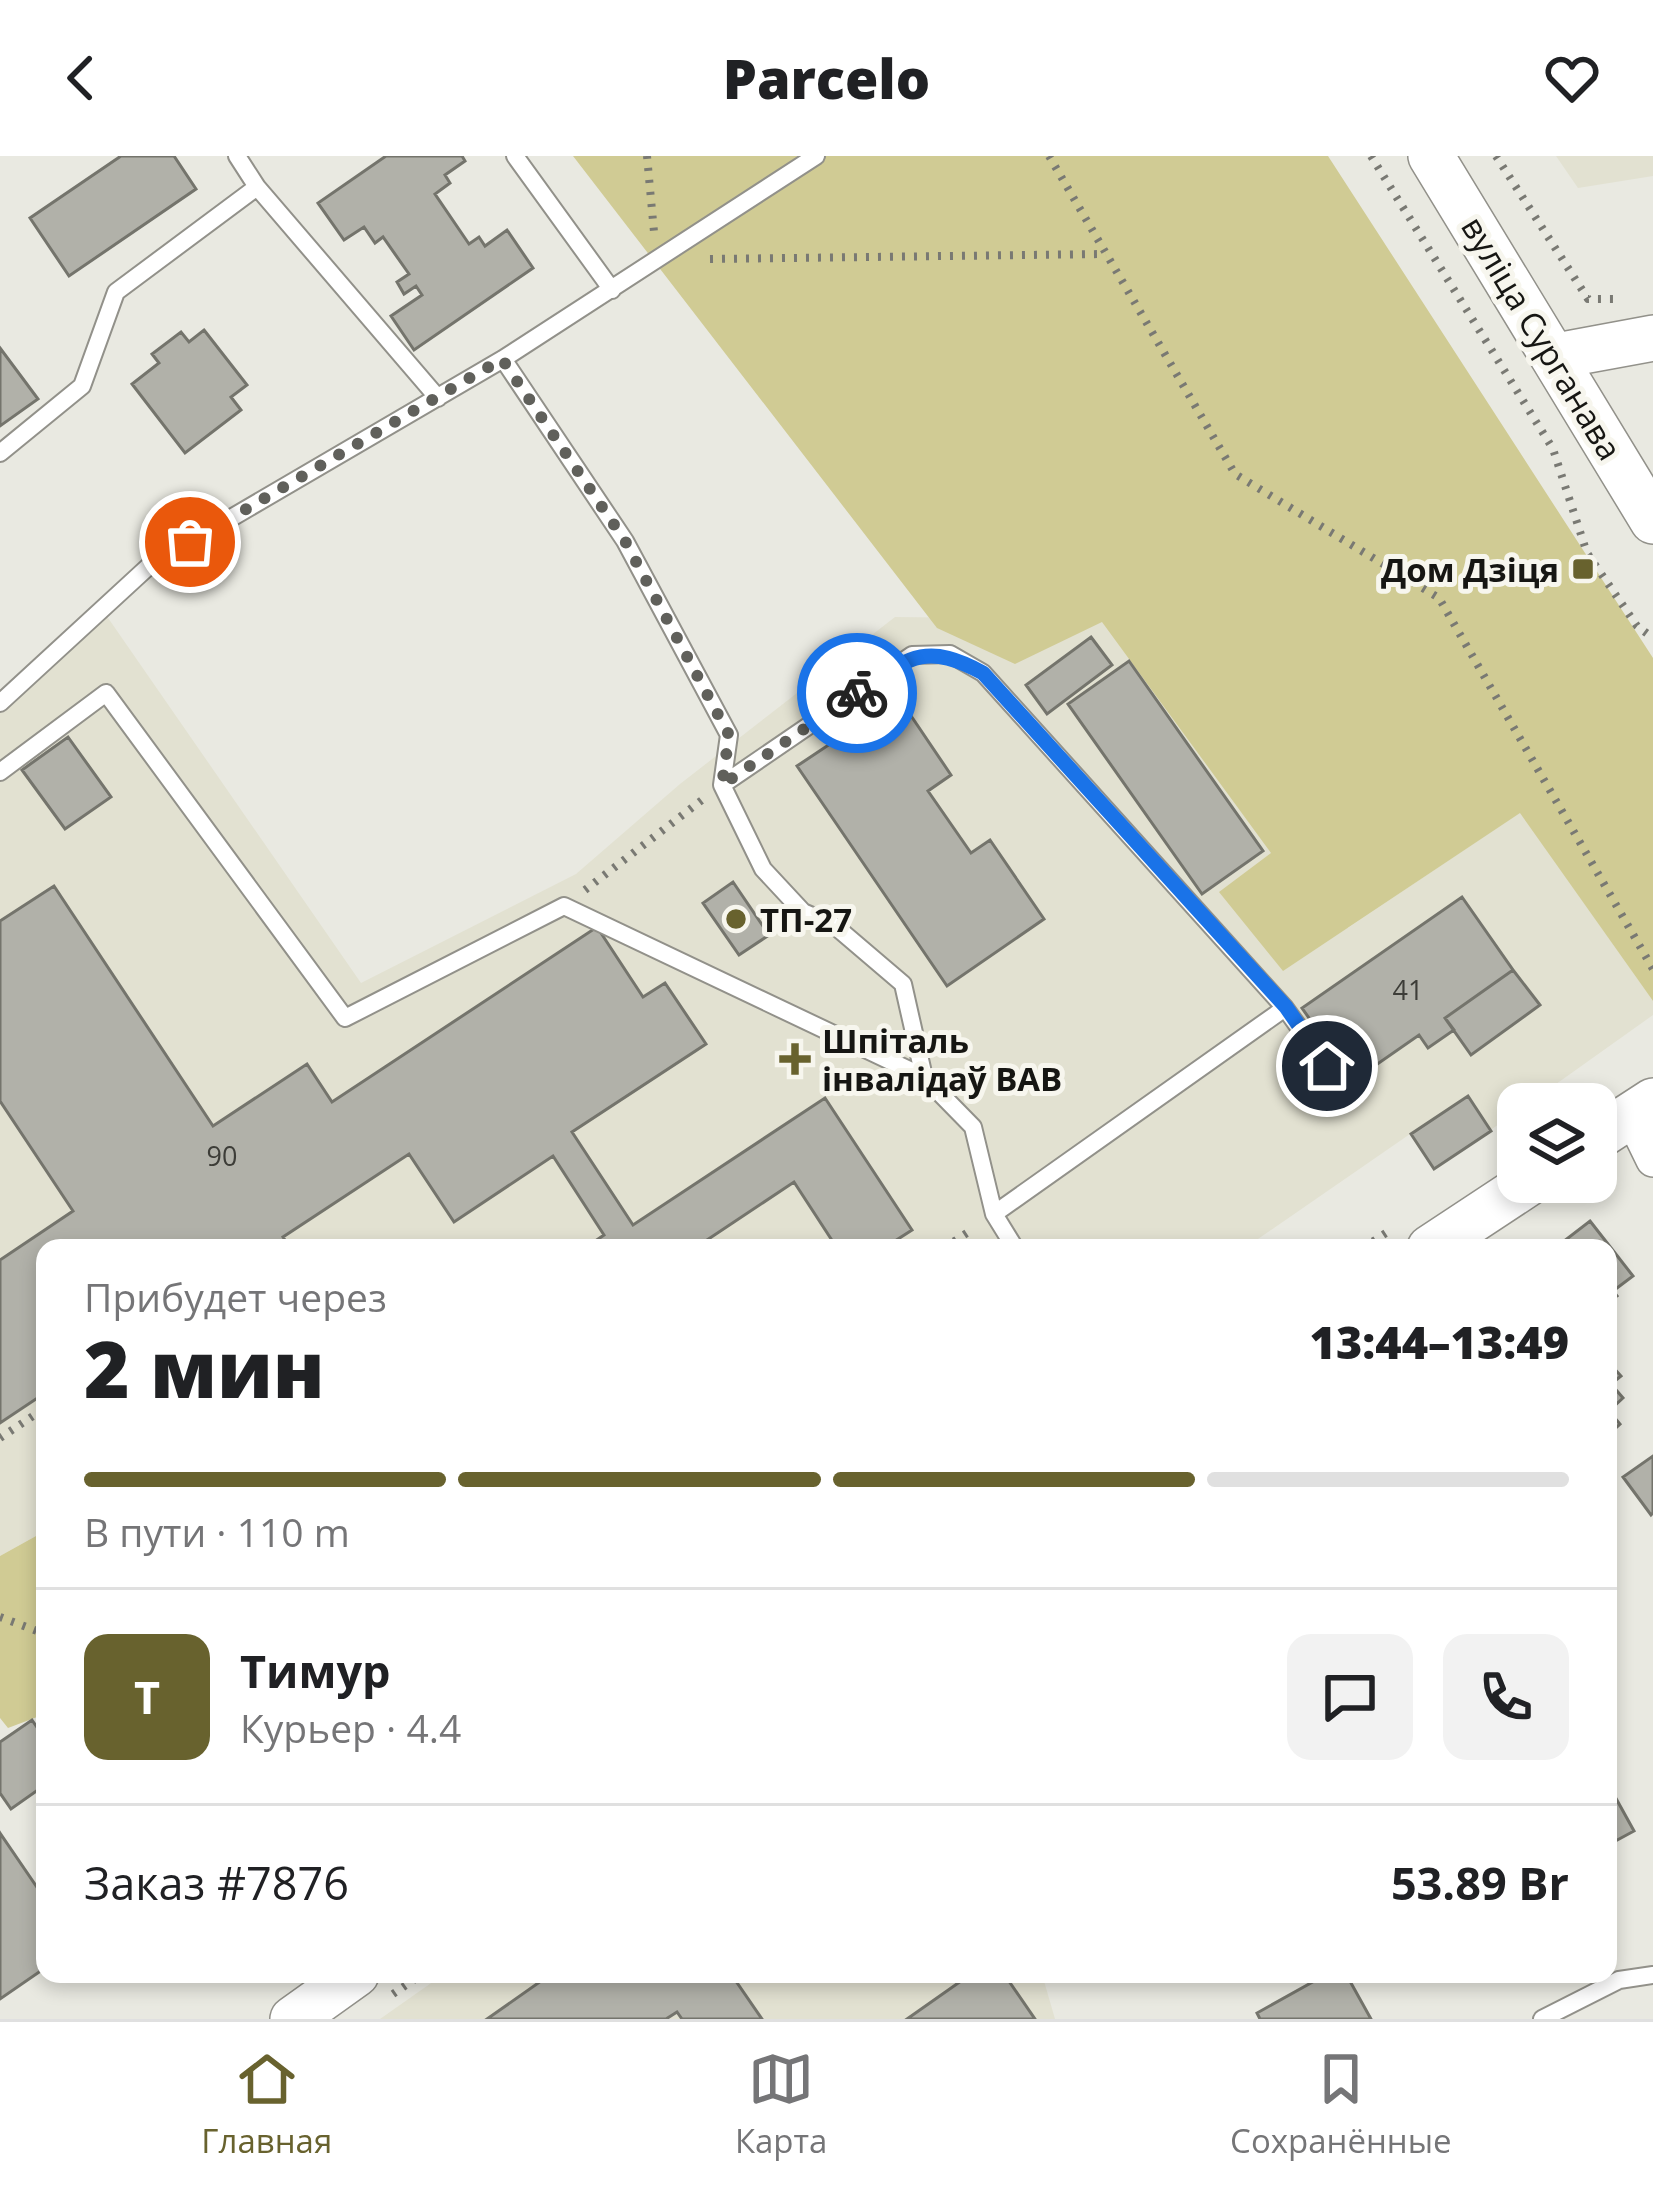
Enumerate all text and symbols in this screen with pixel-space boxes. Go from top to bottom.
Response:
text: Parcelo [723,41,930,115]
icon: back [48,45,114,111]
icon: heart [1539,45,1605,111]
street label: вуліца Сурганава [1451,208,1633,468]
pin [139,491,241,593]
icon: bag [157,509,223,575]
place label: Дом Дзіця [1381,547,1559,592]
marker: Дом Дзіця [1570,556,1596,582]
courier [797,633,917,753]
icon: bike [824,660,890,726]
place label: ТП-27 [760,897,852,942]
marker: ТП-27 [723,906,749,932]
house number: 41 [1393,971,1423,1008]
pin [1276,1015,1378,1117]
place label: Шпіталь інвалідаў ВАВ [822,1018,1062,1101]
icon: home [1294,1033,1360,1099]
marker: Шпіталь інвалідаў ВАВ [779,1043,811,1075]
map controls [1497,1083,1617,1203]
button: layers [1497,1083,1617,1203]
house number: 90 [207,1137,237,1174]
text: Прибудет через [84,1270,387,1323]
text: 13:44–13:49 [1310,1311,1569,1372]
text: 2 мин [84,1315,325,1421]
text: В пути · 110 m [84,1505,350,1558]
button: chat [1287,1634,1413,1760]
button: phone [1443,1634,1569,1760]
text: Тимур [240,1640,391,1701]
text: Т [134,1666,160,1727]
text: Курьер · 4.4 [240,1701,461,1754]
text: Заказ #7876 [84,1852,349,1913]
text: 53.89 Br [1391,1852,1569,1913]
tab: Главная [201,2046,332,2163]
tab: Карта [735,2046,827,2163]
tab: Сохранённые [1230,2046,1452,2163]

